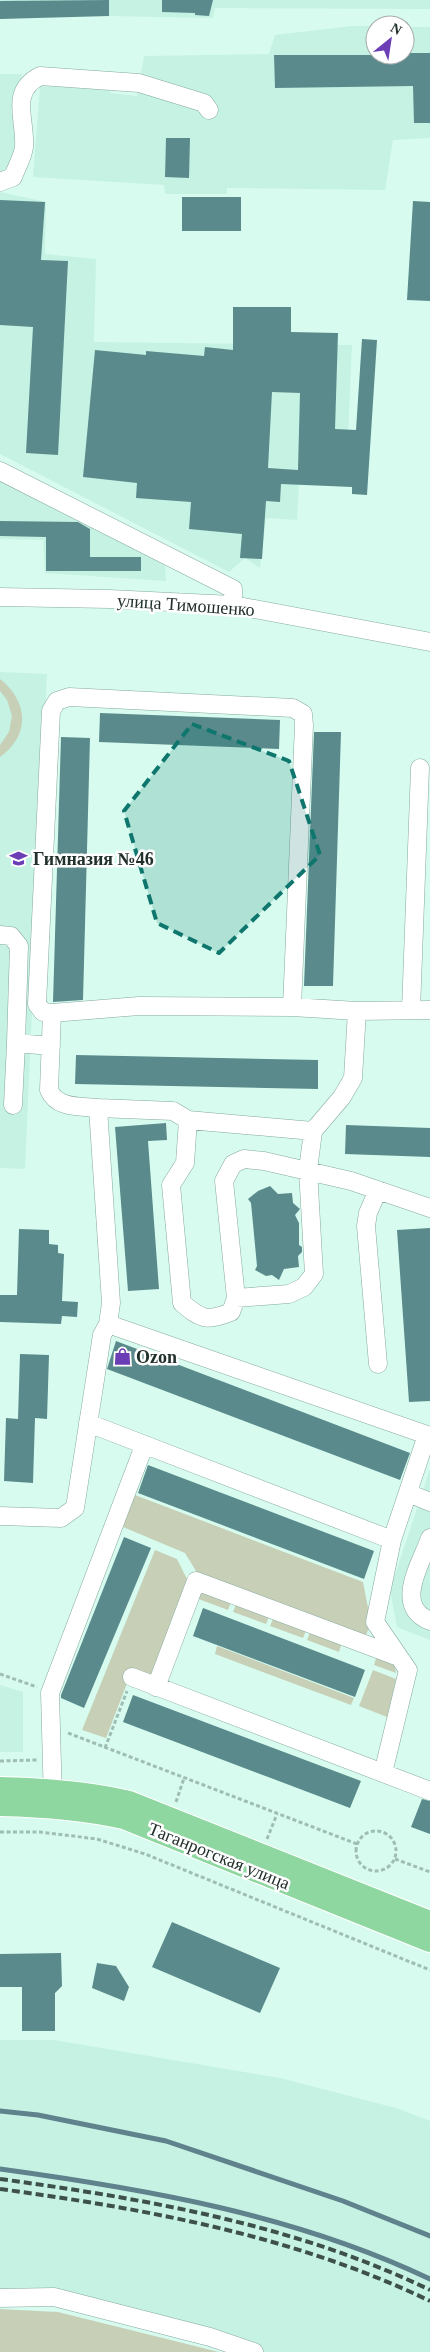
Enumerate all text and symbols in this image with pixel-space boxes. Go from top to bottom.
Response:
north arrow [365,15,415,65]
text: N [388,20,404,38]
street label: улица Тимошенко [117,590,255,620]
school or university icon: Гимназия №46 [9,849,29,869]
place label: Гимназия №46 [33,849,154,869]
shop icon: Ozon [112,1347,132,1367]
place label: Ozon [136,1347,177,1367]
street label: Таганрогская улица [145,1819,293,1893]

